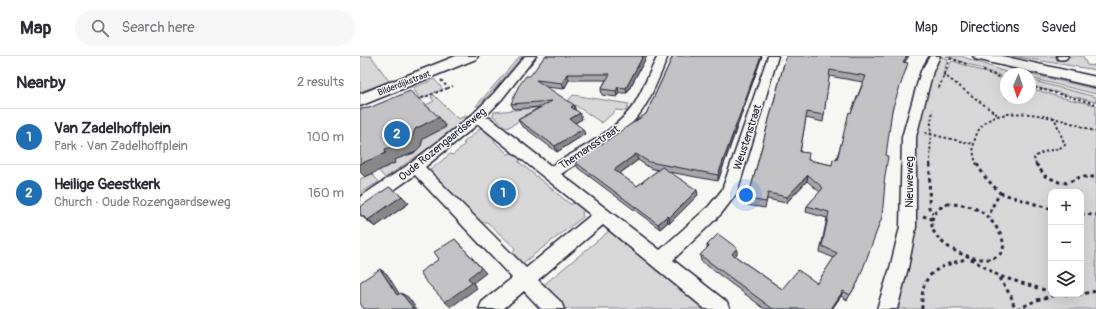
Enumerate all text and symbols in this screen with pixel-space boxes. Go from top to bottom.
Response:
search box [75,10,355,46]
text: Map [20,16,51,40]
icon: search [89,17,111,39]
text: Search here [121,18,195,37]
text: Map [915,19,938,36]
text: Directions [960,19,1019,36]
text: Saved [1041,19,1076,36]
street label: Bilderdijkstraat [376,68,432,99]
north arrow [1000,68,1036,104]
text: Nearby [16,72,65,93]
text: 2 results [297,74,344,90]
street label: Weustenstraat [731,102,764,172]
street label: Oude Rozengaardseweg [396,105,489,184]
text: Van Zadelhoffplein [54,119,171,138]
pin: 2 [384,119,410,149]
street label: Themansstraat [557,122,622,172]
text: 1 [26,129,32,145]
text: 100 m [307,129,344,145]
text: Park · Van Zadelhoffplein [54,138,188,154]
street label: Nieuweweg [903,156,916,208]
text: Heilige Geestkerk [54,175,160,194]
pin: 1 [490,178,516,208]
text: 2 [25,185,33,201]
text: 160 m [308,185,344,201]
your location [736,185,756,205]
map controls [1048,189,1084,297]
button: + [1048,189,1084,225]
text: Church · Oude Rozengaardseweg [54,194,230,210]
button: − [1048,225,1084,261]
button: layers [1048,261,1084,297]

